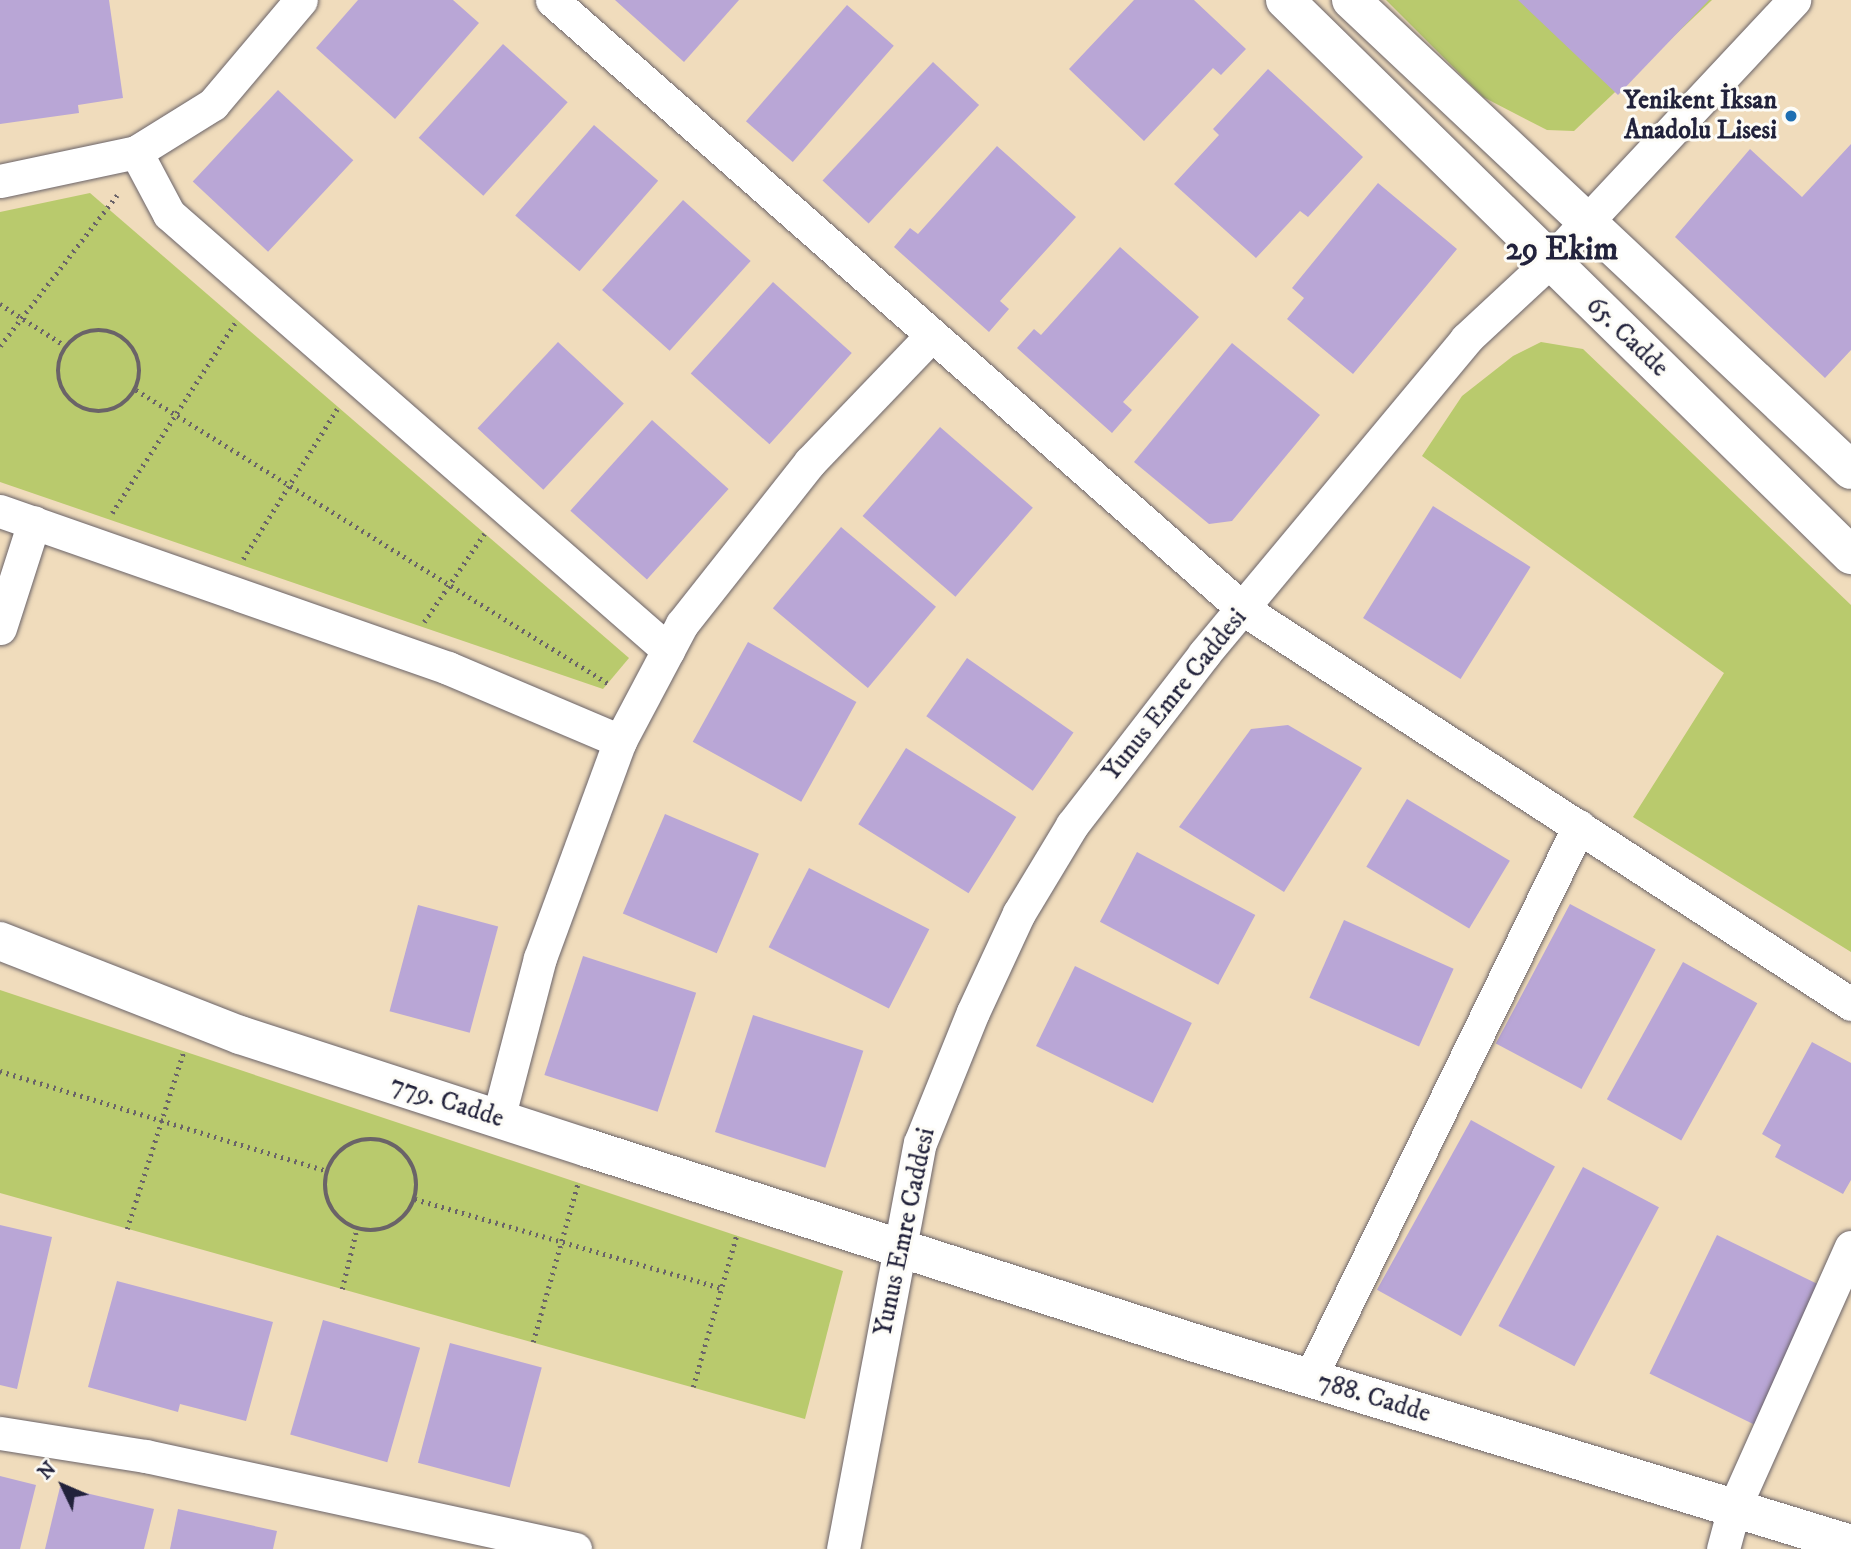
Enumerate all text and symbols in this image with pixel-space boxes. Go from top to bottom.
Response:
place label: Yenikent İksan Anadolu Lisesi [1624,85,1777,146]
marker: Yenikent İksan Anadolu Lisesi [1783,108,1799,124]
district label: 29 Ekim [1506,230,1618,270]
street label: 65. Cadde [1579,290,1675,384]
street label: Yunus Emre Caddesi [1096,603,1254,787]
street label: 779. Cadde [386,1069,508,1135]
street label: Yunus Emre Caddesi [868,1125,942,1339]
street label: 788. Cadde [1314,1366,1434,1430]
north arrow [28,1451,98,1521]
text: N [34,1457,61,1485]

